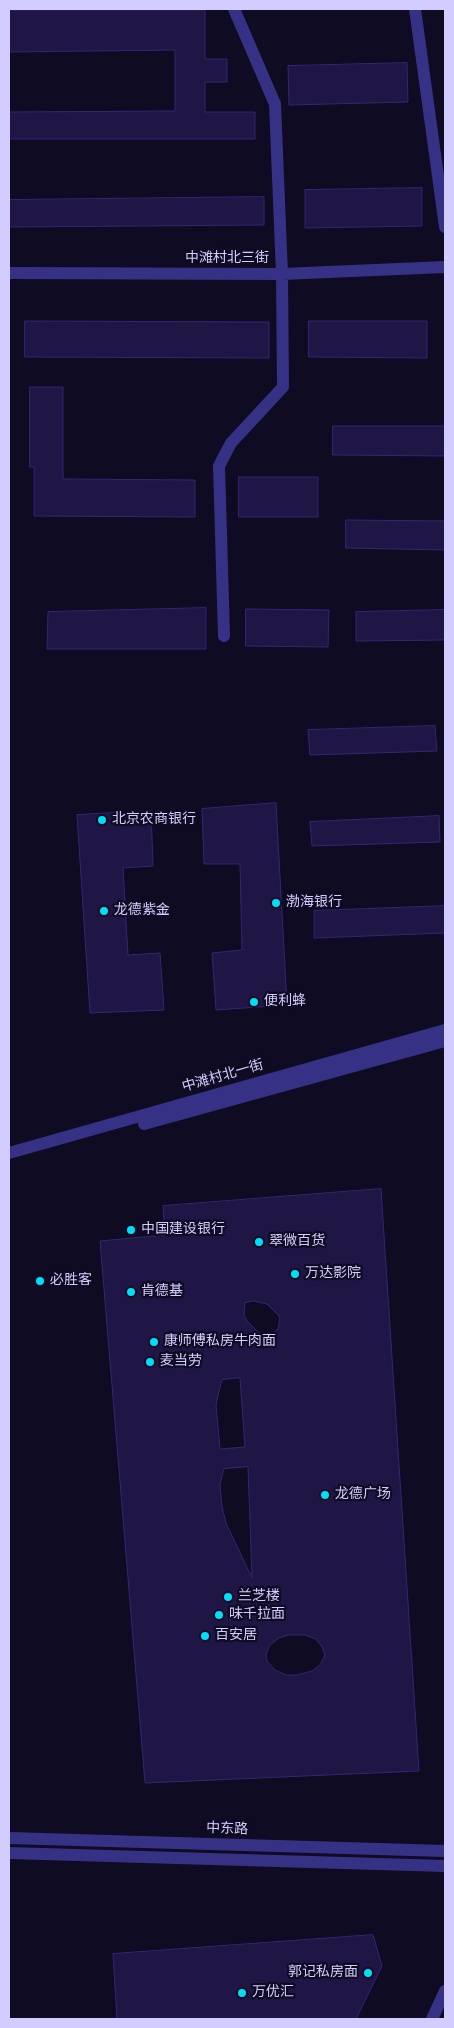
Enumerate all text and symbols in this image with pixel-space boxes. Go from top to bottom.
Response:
street label: 中滩村北三街 [185,251,269,267]
place label: 北京农商银行 [112,812,196,828]
marker: 北京农商银行 [96,814,108,826]
place label: 渤海银行 [286,895,342,911]
marker: 渤海银行 [270,897,282,909]
place label: 龙德紫金 [114,903,170,919]
marker: 龙德紫金 [98,905,110,917]
place label: 便利蜂 [264,994,306,1010]
marker: 便利蜂 [248,996,260,1008]
street label: 中滩村北一街 [180,1057,266,1097]
place label: 中国建设银行 [141,1222,225,1238]
marker: 中国建设银行 [125,1224,137,1236]
place label: 翠微百货 [269,1234,325,1250]
marker: 翠微百货 [253,1236,265,1248]
place label: 万达影院 [305,1266,361,1282]
marker: 万达影院 [289,1268,301,1280]
place label: 必胜客 [50,1273,92,1289]
marker: 必胜客 [34,1275,46,1287]
place label: 肯德基 [141,1284,183,1300]
marker: 肯德基 [125,1286,137,1298]
place label: 康师傅私房牛肉面 [164,1334,276,1350]
marker: 康师傅私房牛肉面 [148,1336,160,1348]
place label: 麦当劳 [160,1354,202,1370]
marker: 麦当劳 [144,1356,156,1368]
place label: 龙德广场 [335,1487,391,1503]
marker: 龙德广场 [319,1489,331,1501]
place label: 兰芝楼 [238,1589,280,1605]
marker: 兰芝楼 [222,1591,234,1603]
place label: 味千拉面 [229,1607,285,1623]
marker: 味千拉面 [213,1609,225,1621]
place label: 百安居 [215,1628,257,1644]
marker: 百安居 [199,1630,211,1642]
street label: 中东路 [206,1821,248,1839]
place label: 郭记私房面 [288,1965,358,1981]
marker: 郭记私房面 [362,1967,374,1979]
place label: 万优汇 [252,1985,294,2001]
marker: 万优汇 [236,1987,248,1999]

